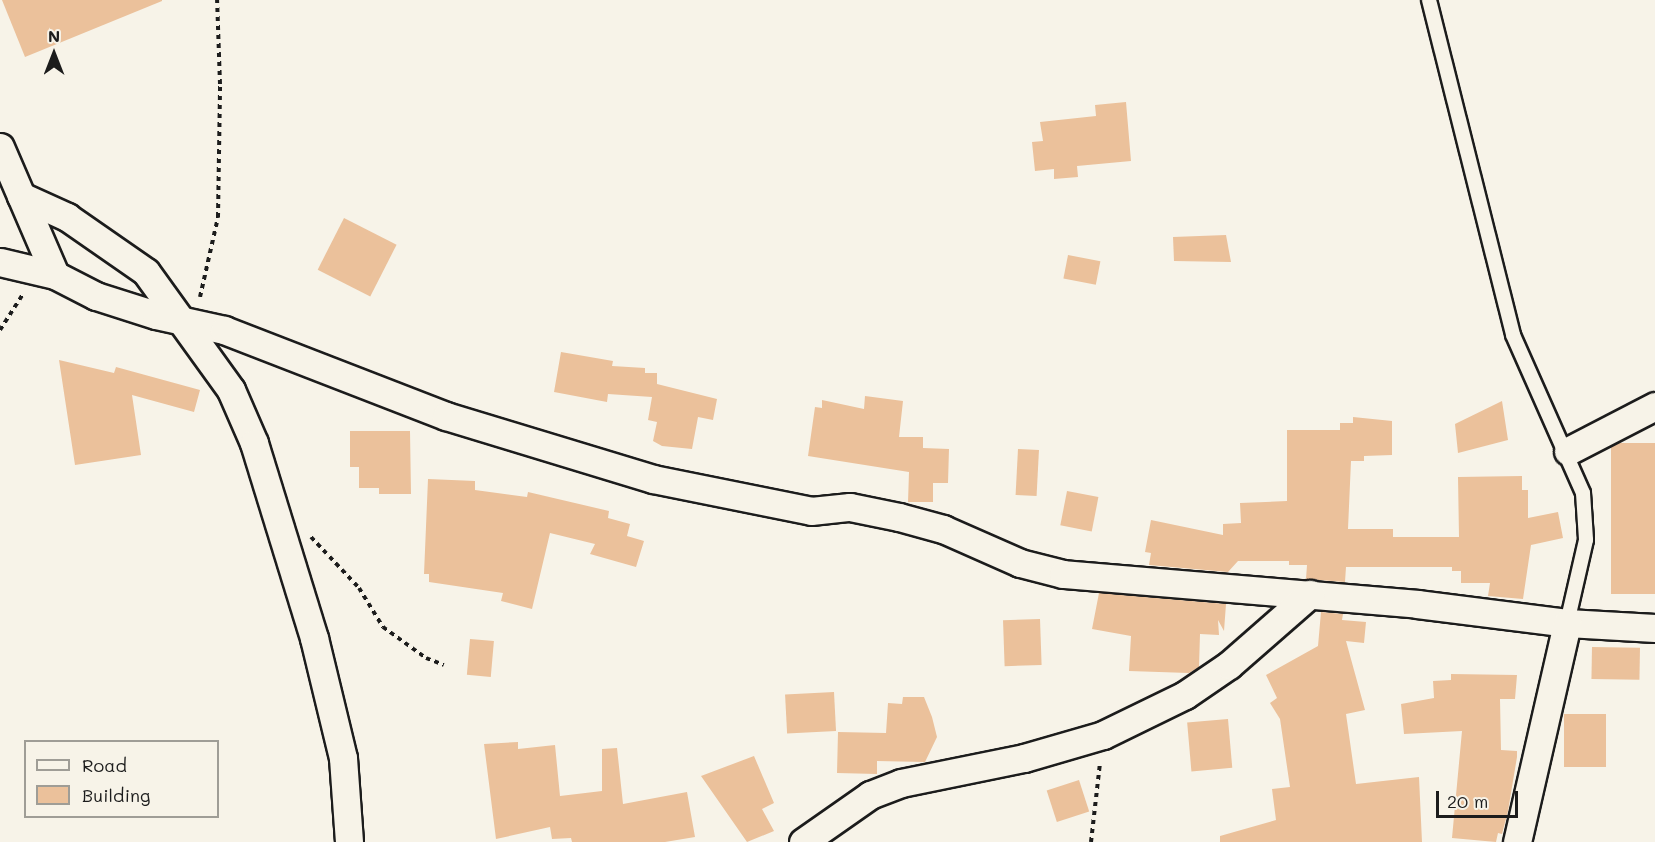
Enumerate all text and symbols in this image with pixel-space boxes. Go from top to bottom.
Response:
north arrow [24,24,84,84]
text: N [48,25,60,46]
legend [24,740,219,818]
text: Road [82,753,127,777]
scale bar [1439,779,1522,817]
text: Building [82,783,150,807]
text: 20 m [1447,789,1488,813]

